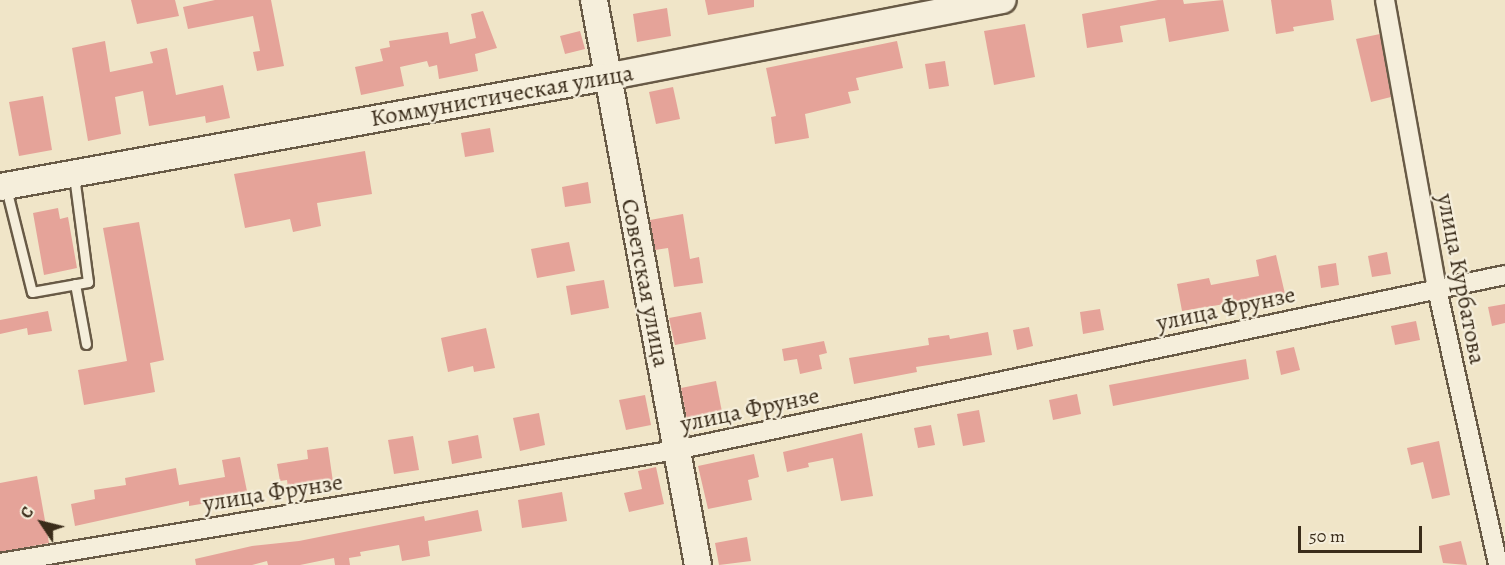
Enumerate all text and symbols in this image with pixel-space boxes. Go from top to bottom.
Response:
street label: Коммунистическая улица [368,59,636,133]
street label: улица Курбатова [1430,191,1492,367]
street label: Советская улица [615,196,675,370]
street label: улица Фрунзе [1154,280,1298,338]
street label: улица Фрунзе [678,381,822,439]
street label: улица Фрунзе [201,468,345,518]
north arrow [12,493,72,553]
text: С [15,502,39,523]
scale bar [1301,514,1426,552]
text: 50 m [1309,524,1345,548]

